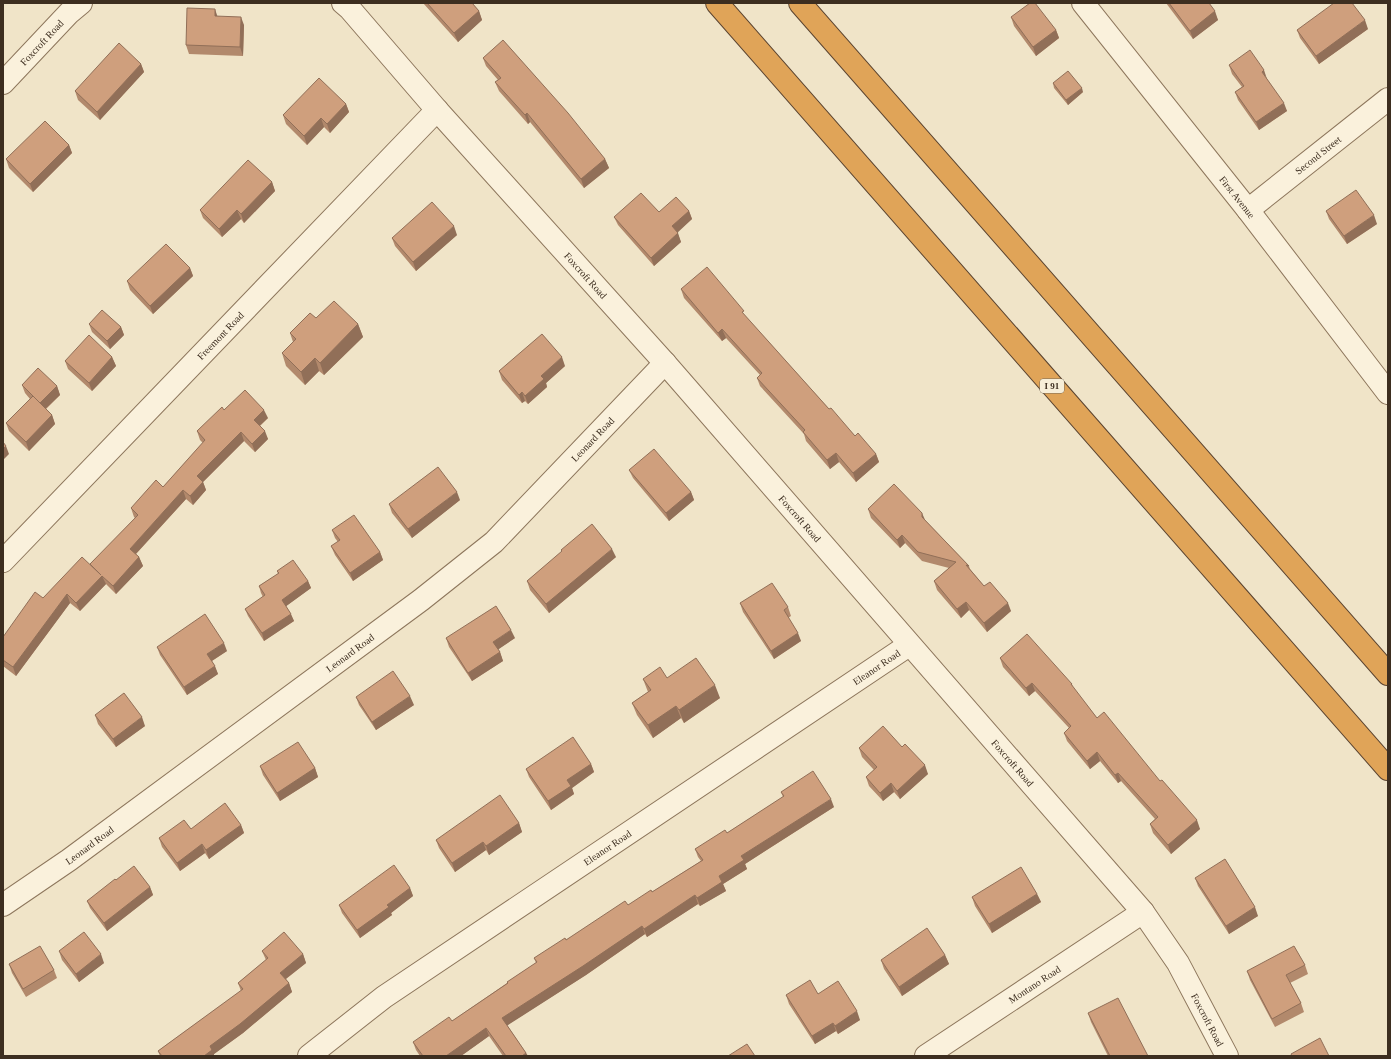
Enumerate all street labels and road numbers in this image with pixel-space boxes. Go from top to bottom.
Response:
street label: Foxcroft Road [18,18,66,68]
street label: Second Street [1293,133,1343,177]
street label: First Avenue [1217,174,1258,221]
street label: Foxcroft Road [562,250,609,301]
street label: Freemont Road [195,310,246,362]
road number: I 91 [1040,379,1064,393]
street label: Leonard Road [569,415,616,464]
street label: Foxcroft Road [777,493,823,544]
street label: Leonard Road [324,632,376,674]
street label: Eleanor Road [851,648,902,687]
street label: Foxcroft Road [989,737,1036,788]
street label: Leonard Road [63,824,116,867]
street label: Eleanor Road [582,828,633,868]
street label: Montano Road [1007,963,1063,1006]
street label: Foxcroft Road [1189,992,1226,1048]

